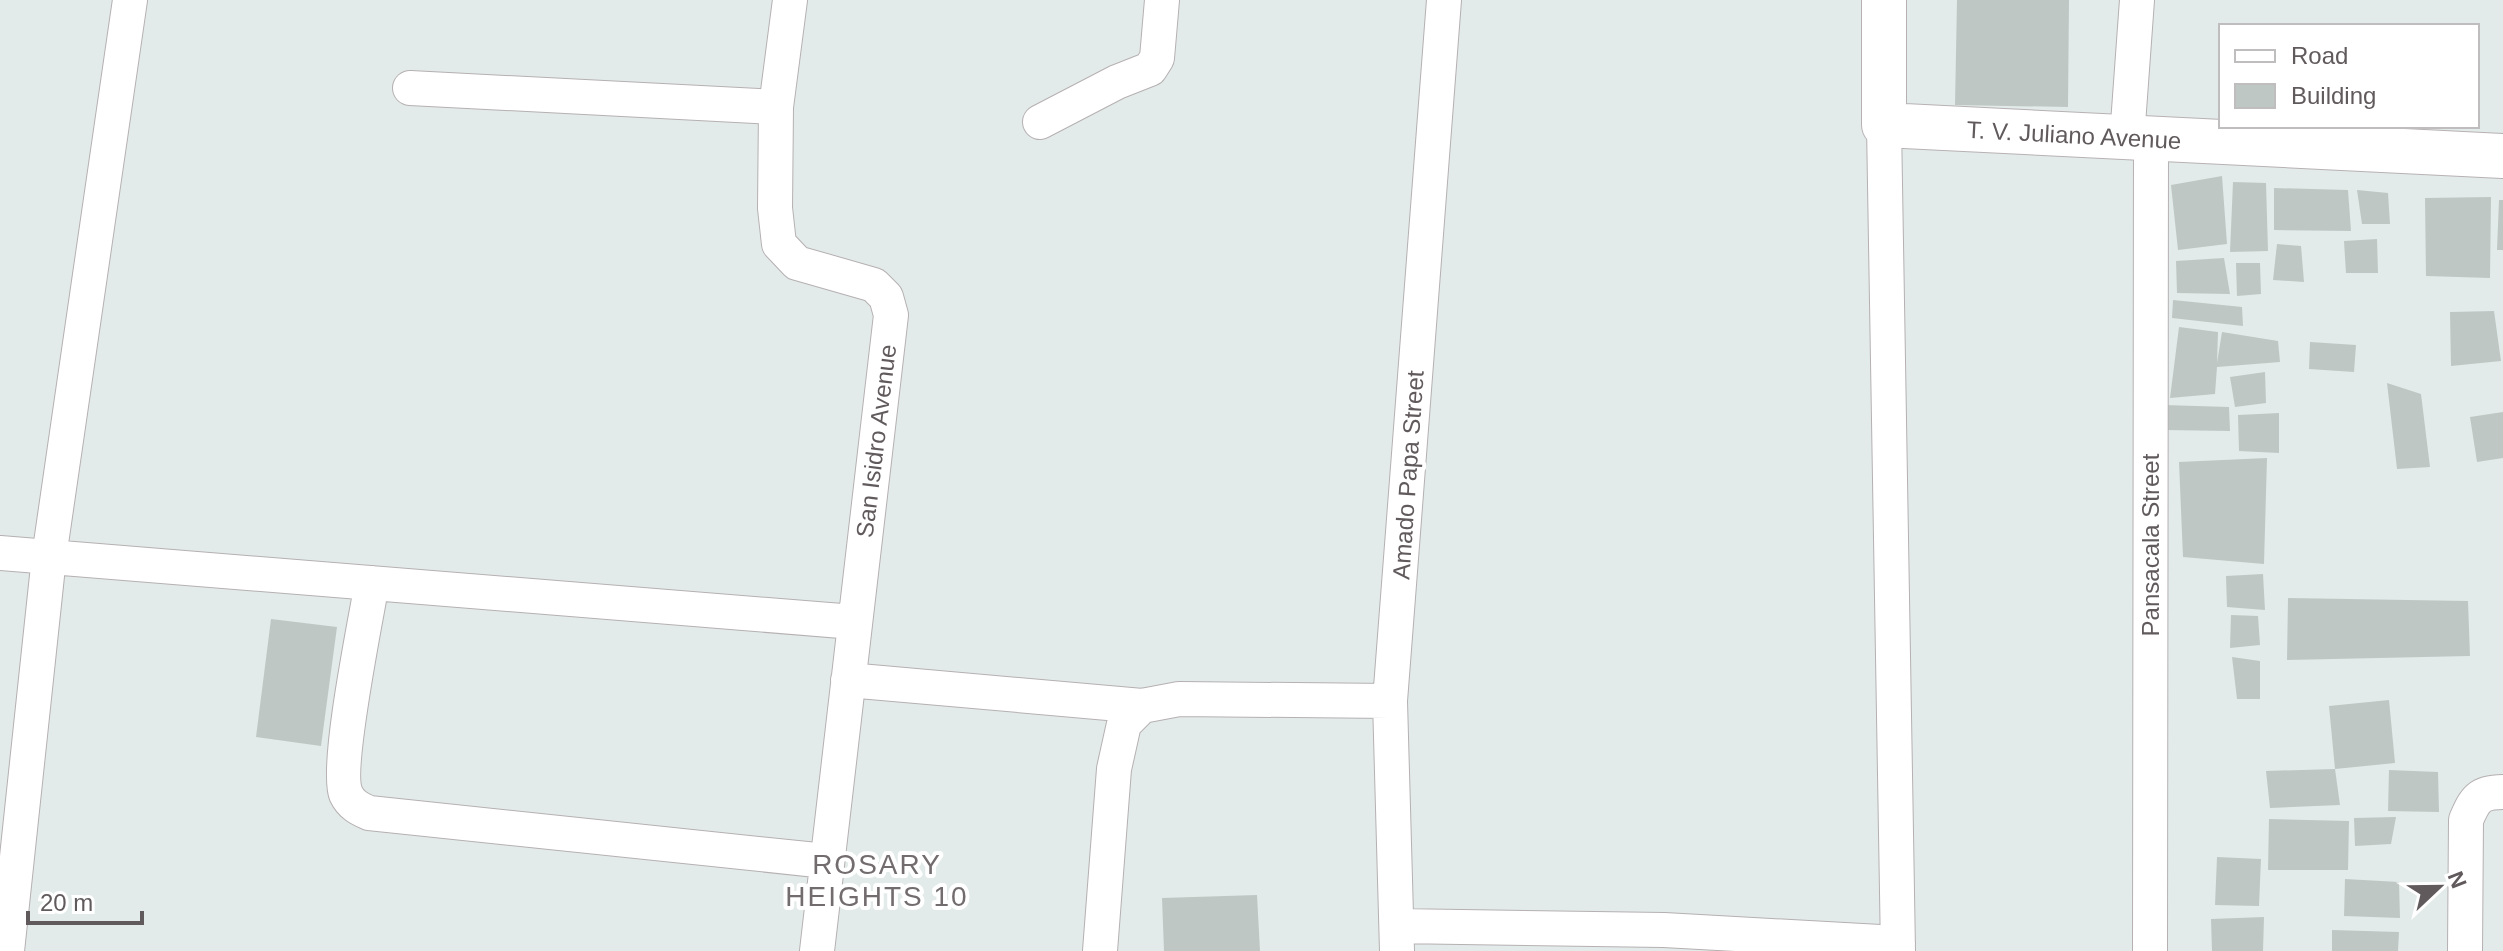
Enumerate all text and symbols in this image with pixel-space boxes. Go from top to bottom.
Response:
legend [2219,24,2479,128]
text: Road [2291,42,2348,69]
text: Building [2291,82,2376,109]
street label: T. V. Juliano Avenue [1966,116,2182,154]
street label: San Isidro Avenue [851,343,901,539]
street label: Amado Papa Street [1387,369,1429,580]
street label: Pansacala Street [2137,453,2164,636]
north arrow [2399,847,2479,927]
district label: ROSARY HEIGHTS 10 [785,849,969,912]
text: N [2443,868,2472,892]
scale bar [28,875,142,925]
text: 20 m [40,889,93,916]

